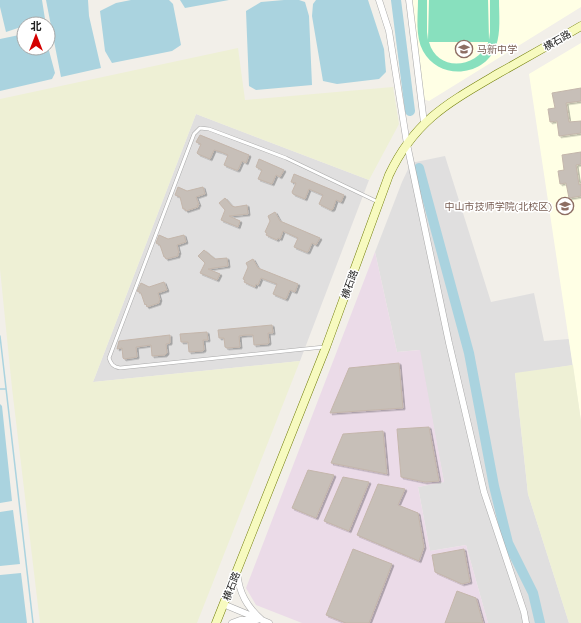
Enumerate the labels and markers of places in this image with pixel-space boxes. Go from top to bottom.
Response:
school or university icon: 马新中学 [454,39,474,59]
place label: 马新中学 [477,43,517,56]
school or university icon: 中山市技师学院(北校区) [555,196,575,216]
place label: 中山市技师学院(北校区) [445,200,552,213]

